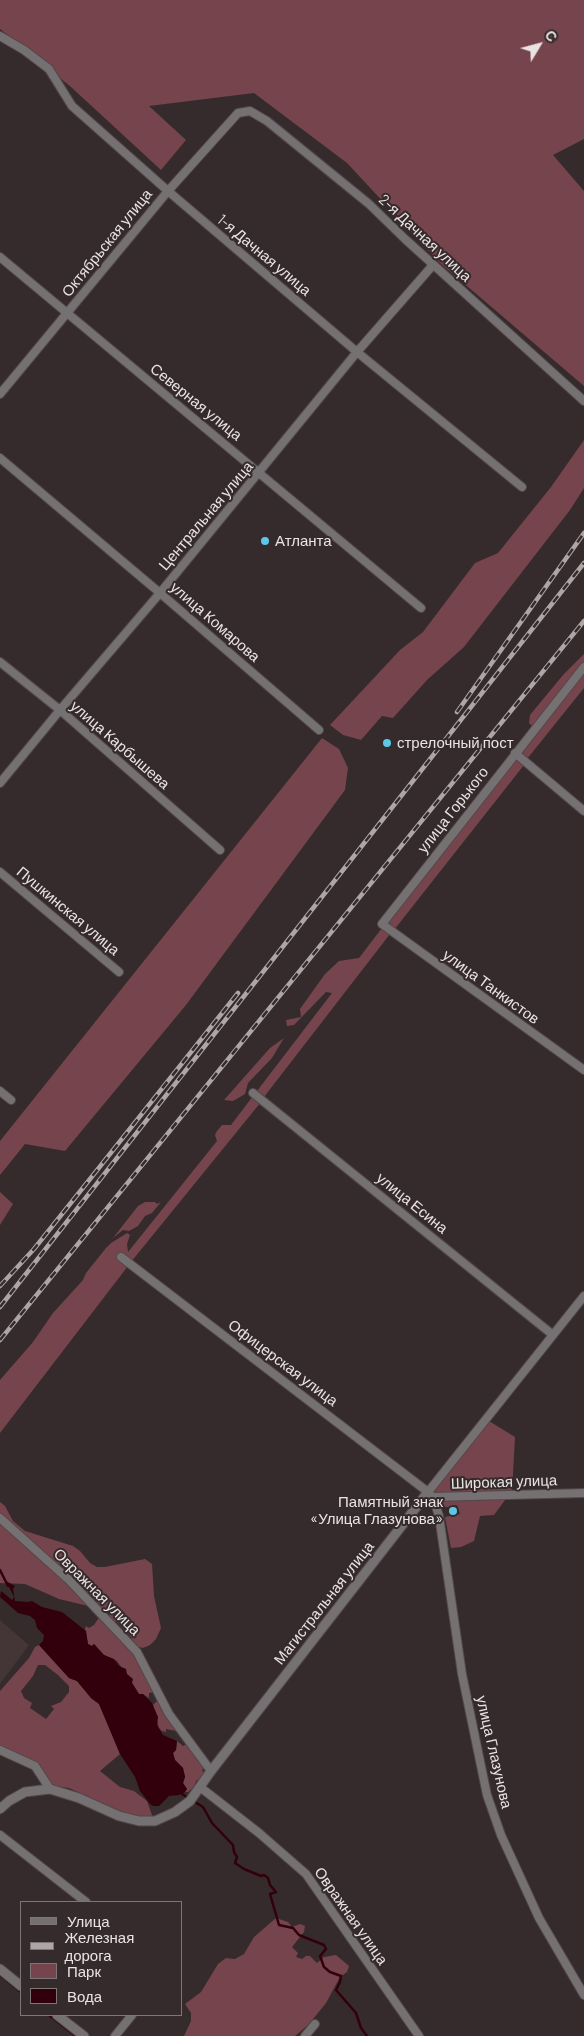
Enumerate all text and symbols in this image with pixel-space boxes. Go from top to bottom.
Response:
north arrow [514,20,564,70]
text: С [542,27,561,45]
street label: Октябрьская улица [58,186,156,300]
street label: 2-я Дачная улица [375,190,475,286]
street label: 1-я Дачная улица [213,210,315,300]
street label: Северная улица [147,360,245,444]
street label: Центральная улица [155,458,257,574]
place label: Атланта [275,532,332,550]
marker: Атланта [259,535,271,547]
street label: улица Комарова [167,578,263,666]
street label: улица Карбышева [67,697,173,793]
place label: стрелочный пост [397,734,514,752]
marker: стрелочный пост [381,737,393,749]
street label: улица Горького [414,763,492,857]
street label: Пушкинская улица [13,863,123,959]
street label: улица Танкистов [439,946,543,1028]
street label: улица Есина [373,1169,451,1237]
street label: Офицерская улица [225,1316,341,1410]
street label: Широкая улица [451,1471,557,1493]
place label: Памятный знак «Улица Глазунова» [310,1493,443,1528]
marker: Памятный знак «Улица Глазунова» [447,1505,459,1517]
street label: Магистральная улица [270,1538,378,1668]
street label: Овражная улица [50,1545,144,1639]
street label: улица Глазунова [472,1694,516,1810]
street label: Овражная улица [311,1864,391,1968]
legend [20,1901,182,2016]
text: Улица [67,1912,110,1930]
text: Железная дорога [64,1928,134,1964]
text: Парк [67,1962,101,1980]
text: Вода [67,1987,102,2005]

